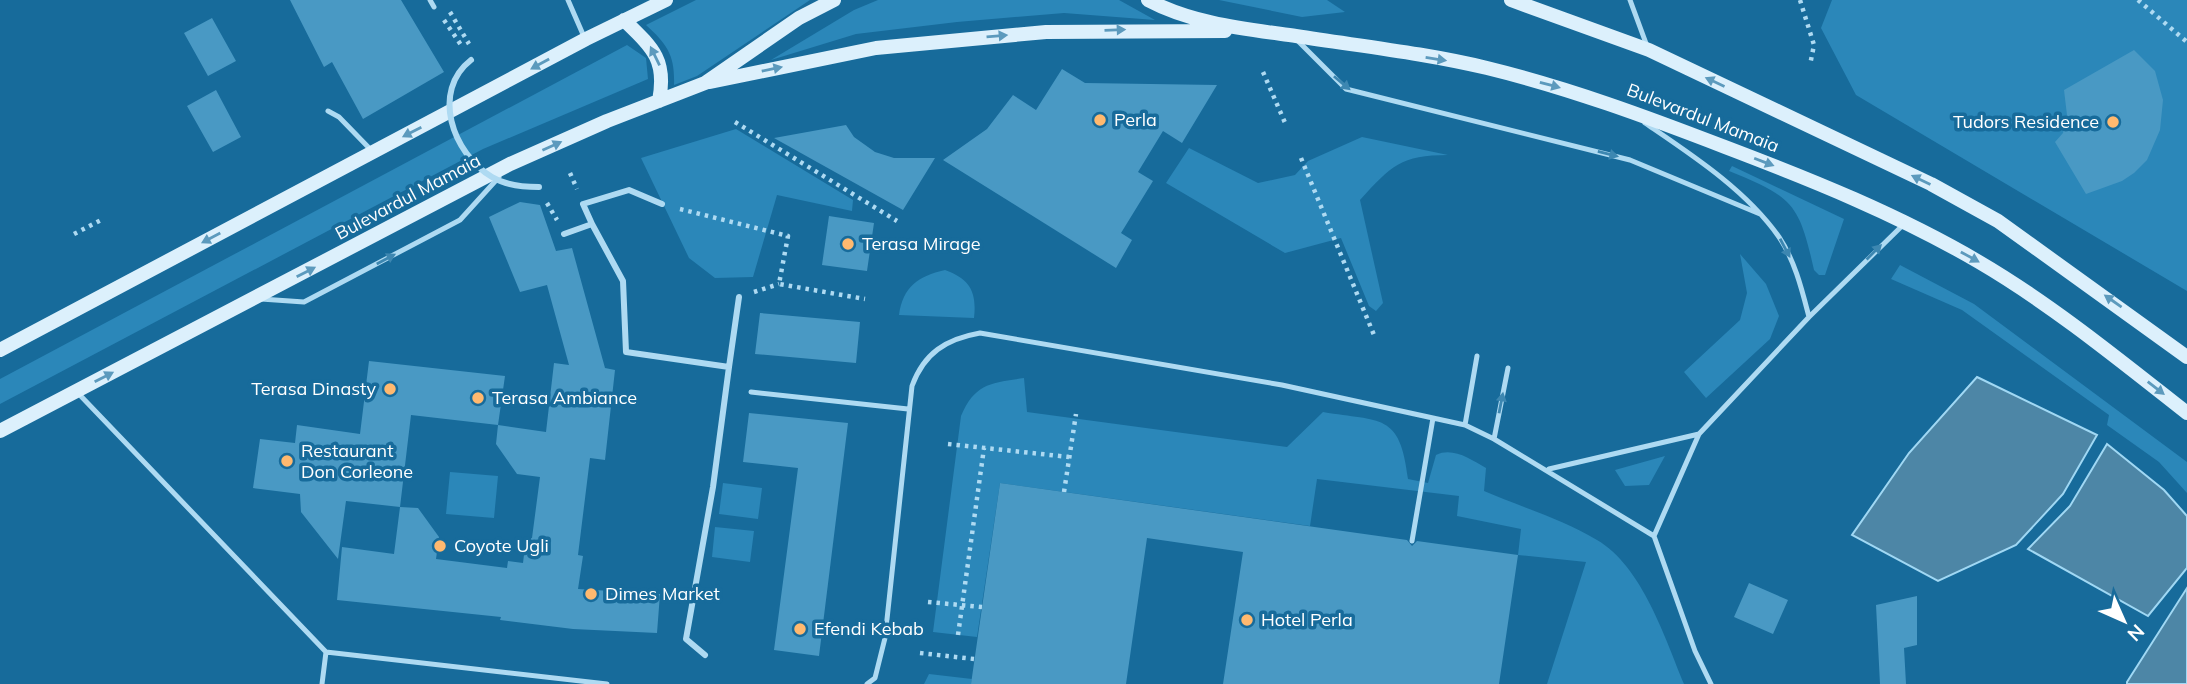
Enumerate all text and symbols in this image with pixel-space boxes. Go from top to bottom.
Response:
one-way arrow [1104,24,1126,36]
one-way arrow [986,30,1008,41]
one-way arrow [649,46,661,66]
one-way arrow [1425,54,1447,65]
one-way arrow [530,59,550,70]
one-way arrow [761,64,783,75]
one-way arrow [1333,75,1351,90]
one-way arrow [1705,76,1726,87]
street label: Bulevardul Mamaia [1624,78,1783,157]
one-way arrow [1540,80,1561,90]
place label: Perla [1114,108,1157,131]
place label: Tudors Residence [1953,110,2099,133]
marker: Perla [1092,112,1108,128]
marker: Tudors Residence [2105,114,2121,130]
one-way arrow [402,127,422,138]
one-way arrow [542,140,562,152]
street label: Bulevardul Mamaia [331,149,484,245]
one-way arrow [1597,149,1619,160]
one-way arrow [1753,157,1774,168]
one-way arrow [1911,174,1931,185]
place label: Terasa Mirage [862,232,981,255]
one-way arrow [201,233,221,244]
marker: Terasa Mirage [840,236,856,252]
one-way arrow [1779,239,1791,258]
one-way arrow [1866,244,1883,261]
one-way arrow [1960,251,1980,263]
one-way arrow [376,253,396,265]
one-way arrow [296,267,316,278]
one-way arrow [2104,294,2122,308]
one-way arrow [94,371,114,382]
place label: Terasa Dinasty [251,377,376,400]
marker: Terasa Dinasty [382,381,398,397]
one-way arrow [2146,381,2164,396]
place label: Terasa Ambiance [492,386,637,409]
marker: Terasa Ambiance [470,390,486,406]
one-way arrow [1496,392,1507,414]
place label: Restaurant Don Corleone [301,439,413,483]
marker: Restaurant Don Corleone [279,453,295,469]
place label: Coyote Ugli [454,534,549,557]
marker: Coyote Ugli [432,538,448,554]
place label: Dimes Market [605,582,720,605]
marker: Dimes Market [583,586,599,602]
north arrow [2089,586,2159,656]
place label: Hotel Perla [1261,608,1353,631]
marker: Hotel Perla [1239,612,1255,628]
place label: Efendi Kebab [814,617,924,640]
text: N [2122,619,2150,647]
marker: Efendi Kebab [792,621,808,637]

